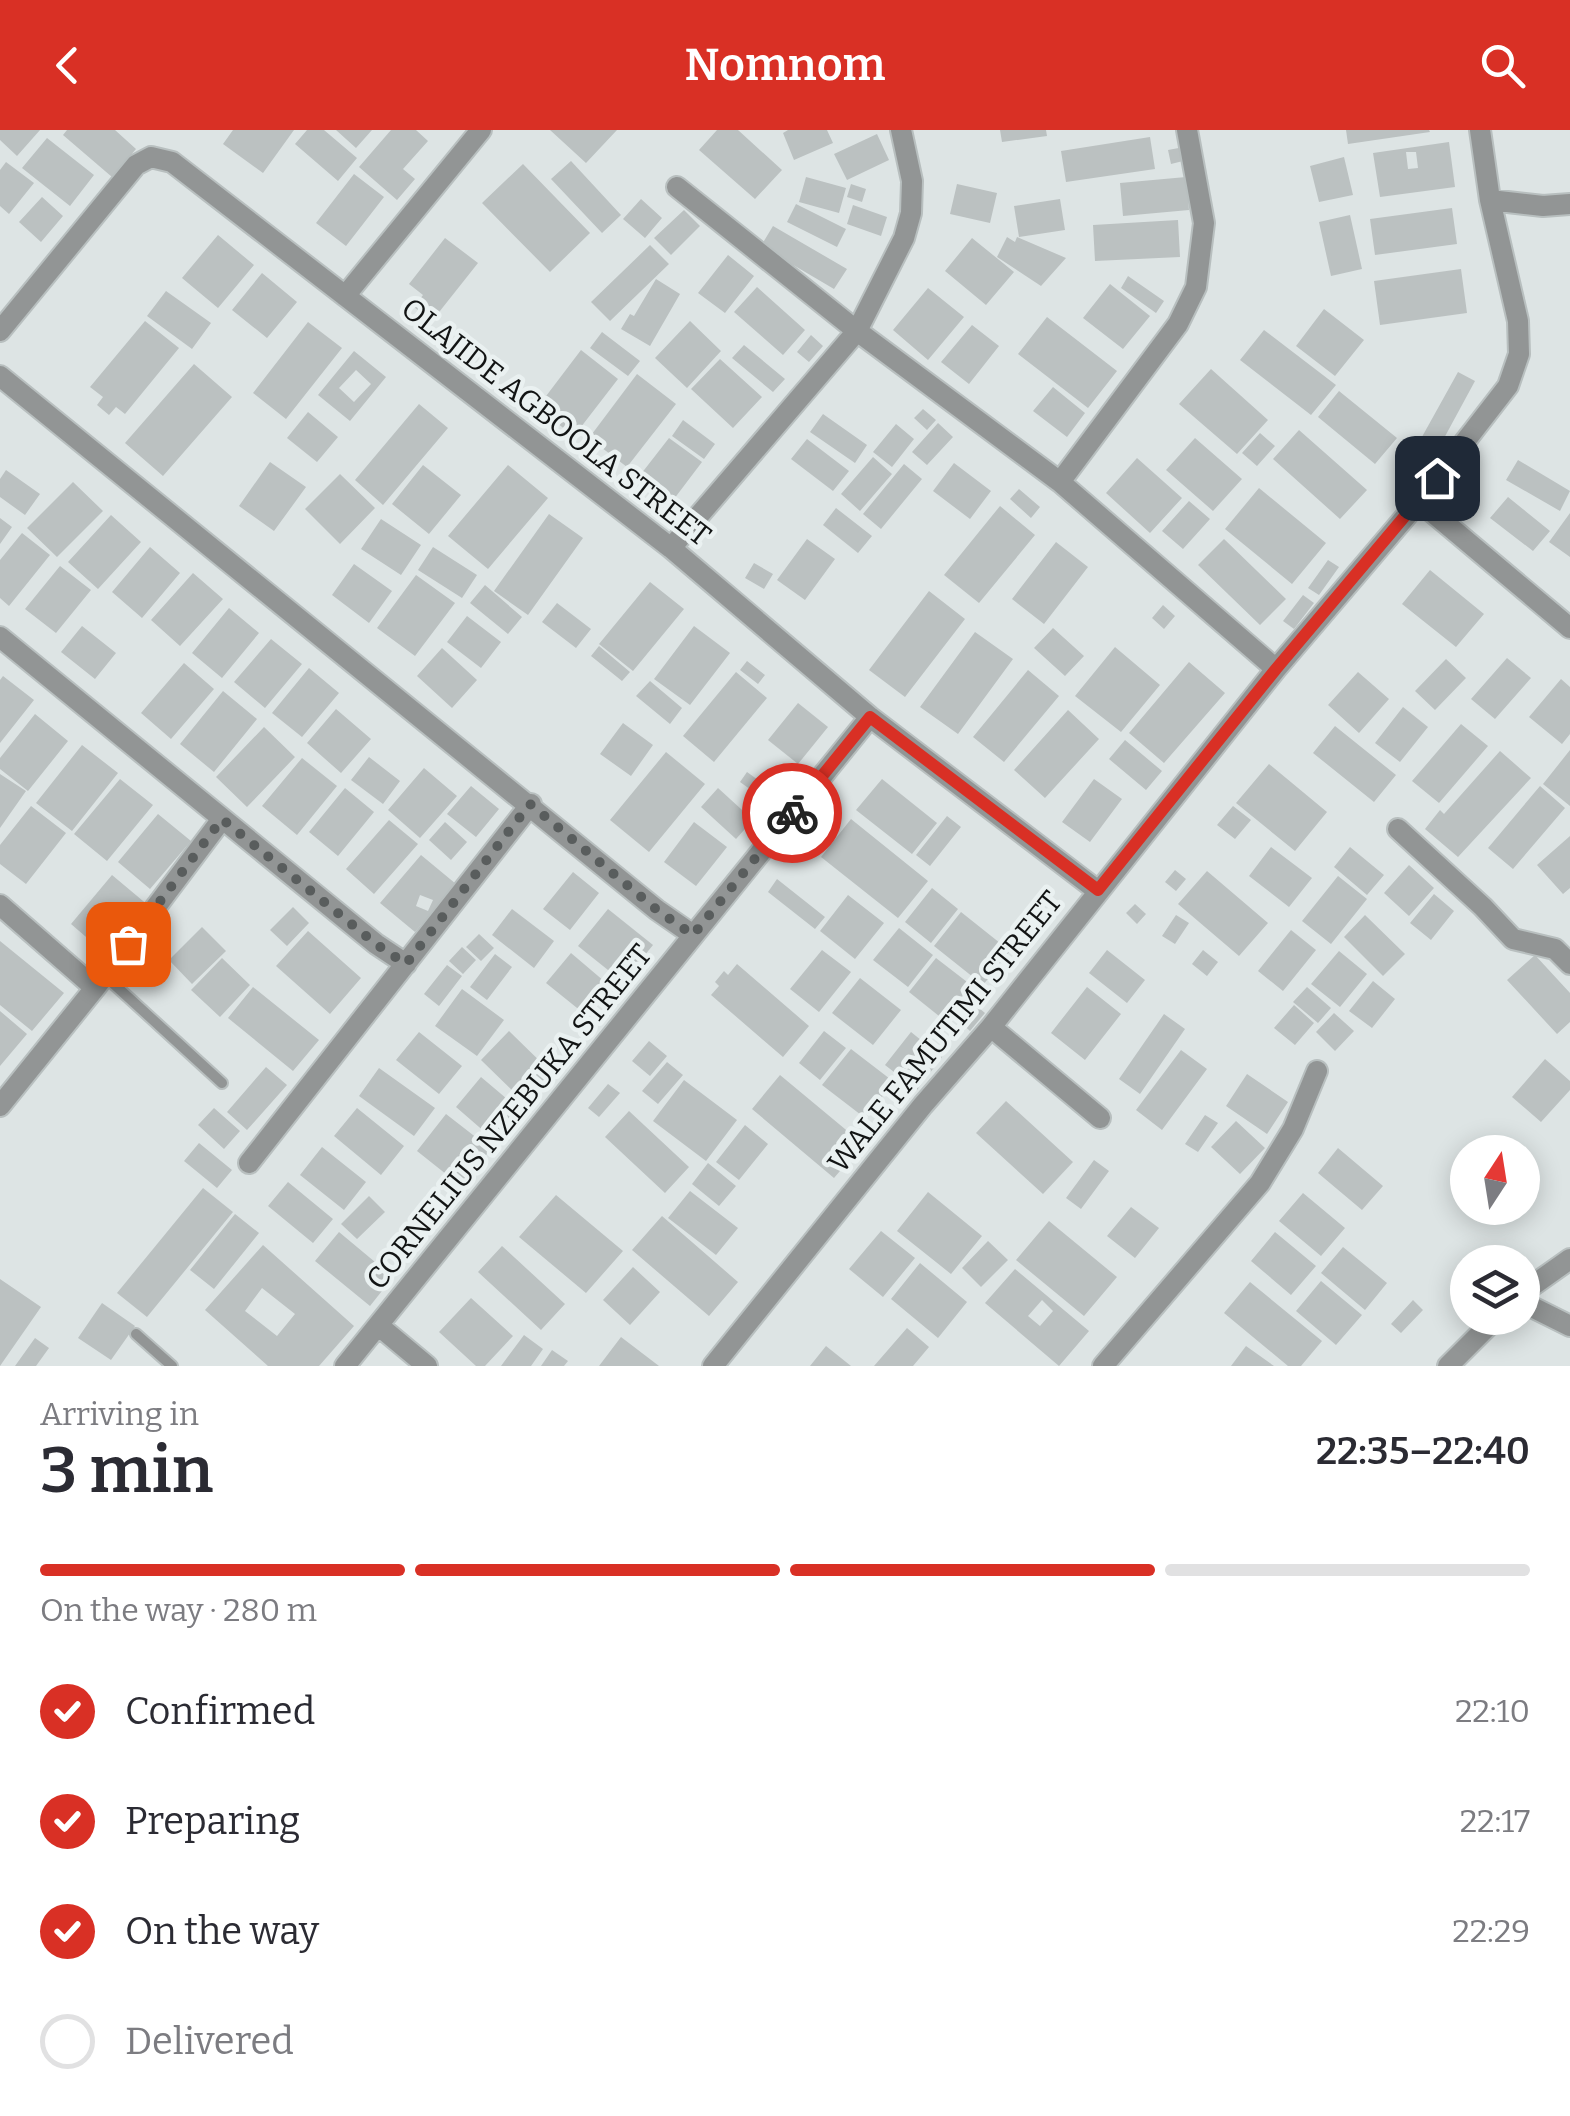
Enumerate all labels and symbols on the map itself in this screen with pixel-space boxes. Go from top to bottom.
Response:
street label: OLAJIDE AGBOOLA STREET [394,290,718,554]
pin [1395,436,1480,521]
courier [742,763,842,863]
street label: WALE FAMUTIMI STREET [820,884,1070,1180]
pin [86,902,171,987]
street label: CORNELIUS NZEBUKA STREET [359,937,659,1297]
north arrow [1450,1135,1540,1225]

